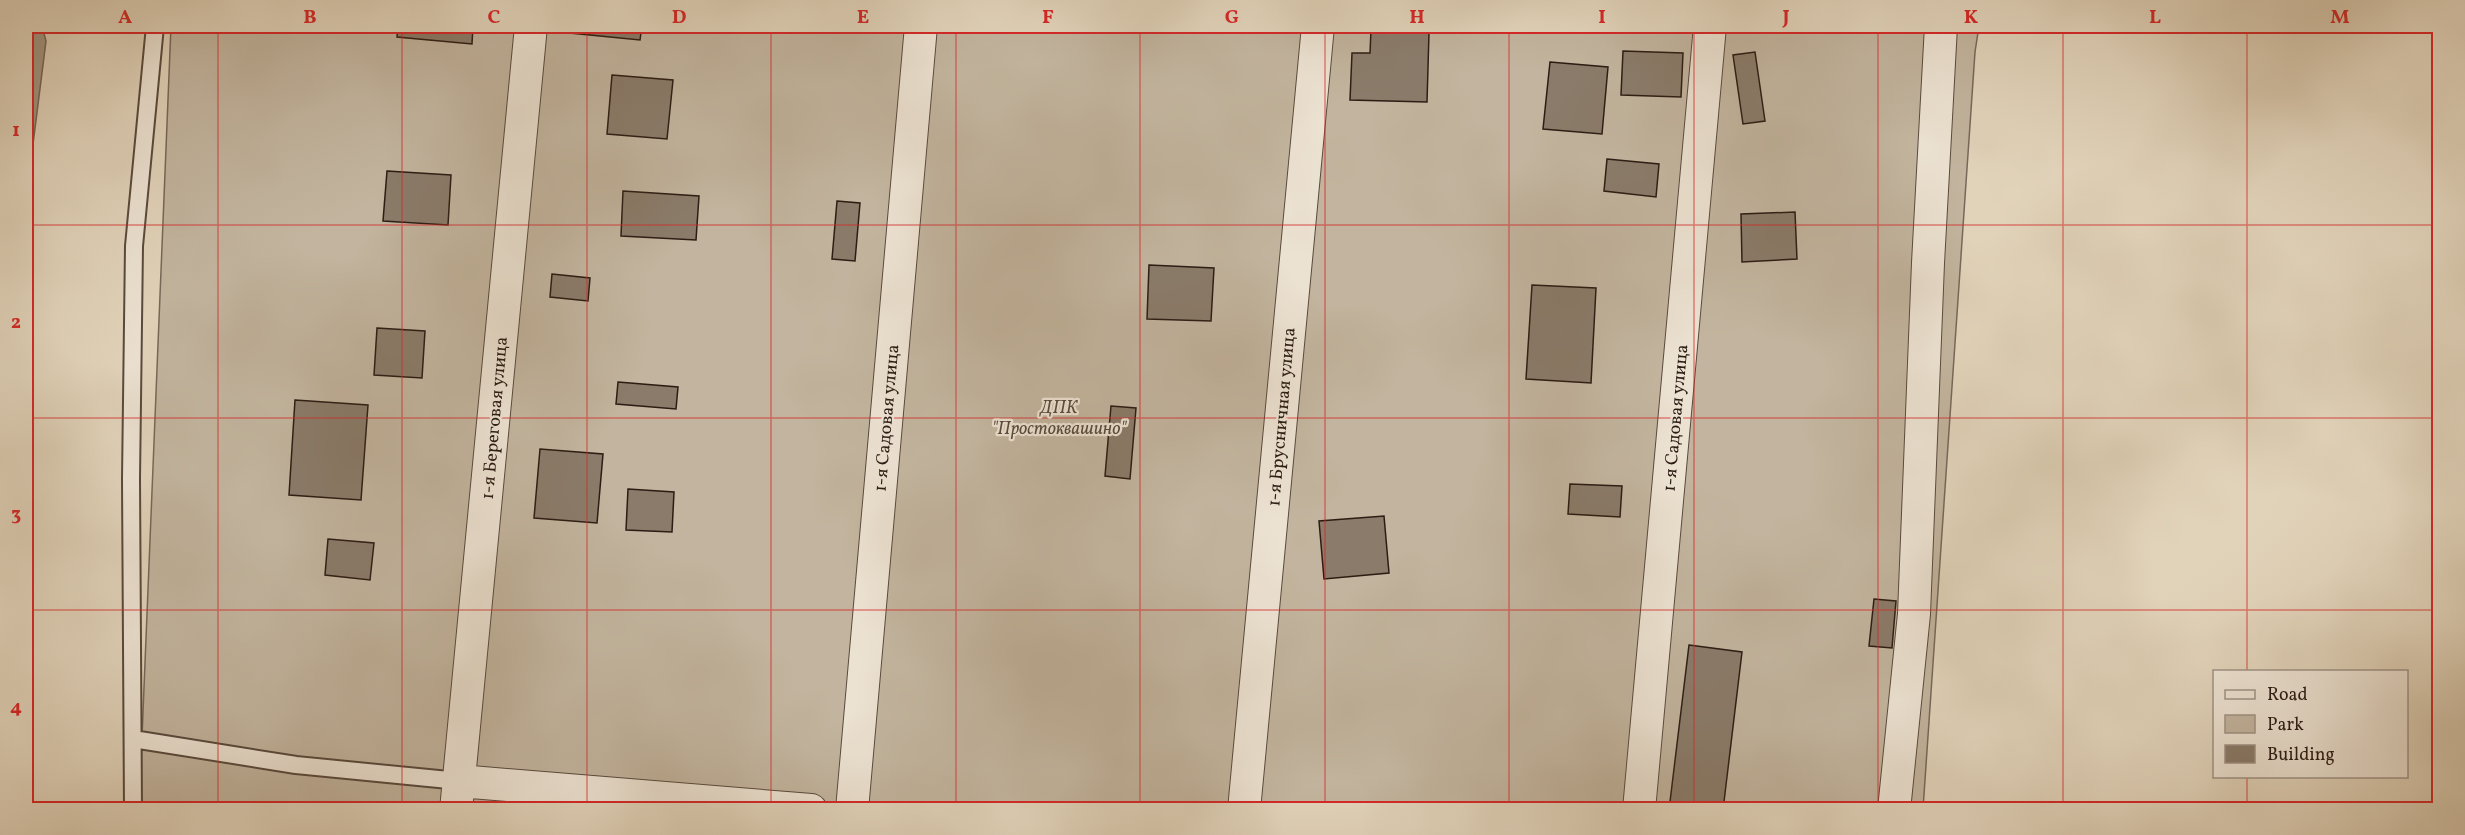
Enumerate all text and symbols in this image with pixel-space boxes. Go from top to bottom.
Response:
text: A [118,4,132,32]
text: B [303,4,317,32]
text: C [488,4,501,32]
text: D [672,4,686,32]
text: E [857,4,869,32]
text: F [1042,4,1054,32]
text: G [1225,4,1239,32]
text: H [1409,4,1425,32]
text: I [1598,4,1606,32]
text: J [1781,4,1790,32]
text: K [1964,4,1979,32]
text: L [2149,4,2161,32]
text: M [2330,4,2350,32]
text: 1 [12,117,20,145]
text: 2 [11,309,21,337]
street label: 1-я Брусничная улица [1262,326,1303,508]
street label: 1-я Береговая улица [476,336,515,501]
street label: 1-я Садовая улица [869,343,906,493]
street label: 1-я Садовая улица [1658,343,1695,493]
park label: ДПК "Простоквашино" [992,396,1127,442]
text: 3 [11,501,21,529]
legend [2213,670,2408,778]
text: Road [2267,683,2308,708]
text: 4 [10,694,22,722]
text: Park [2267,713,2304,738]
text: Building [2267,743,2335,768]

